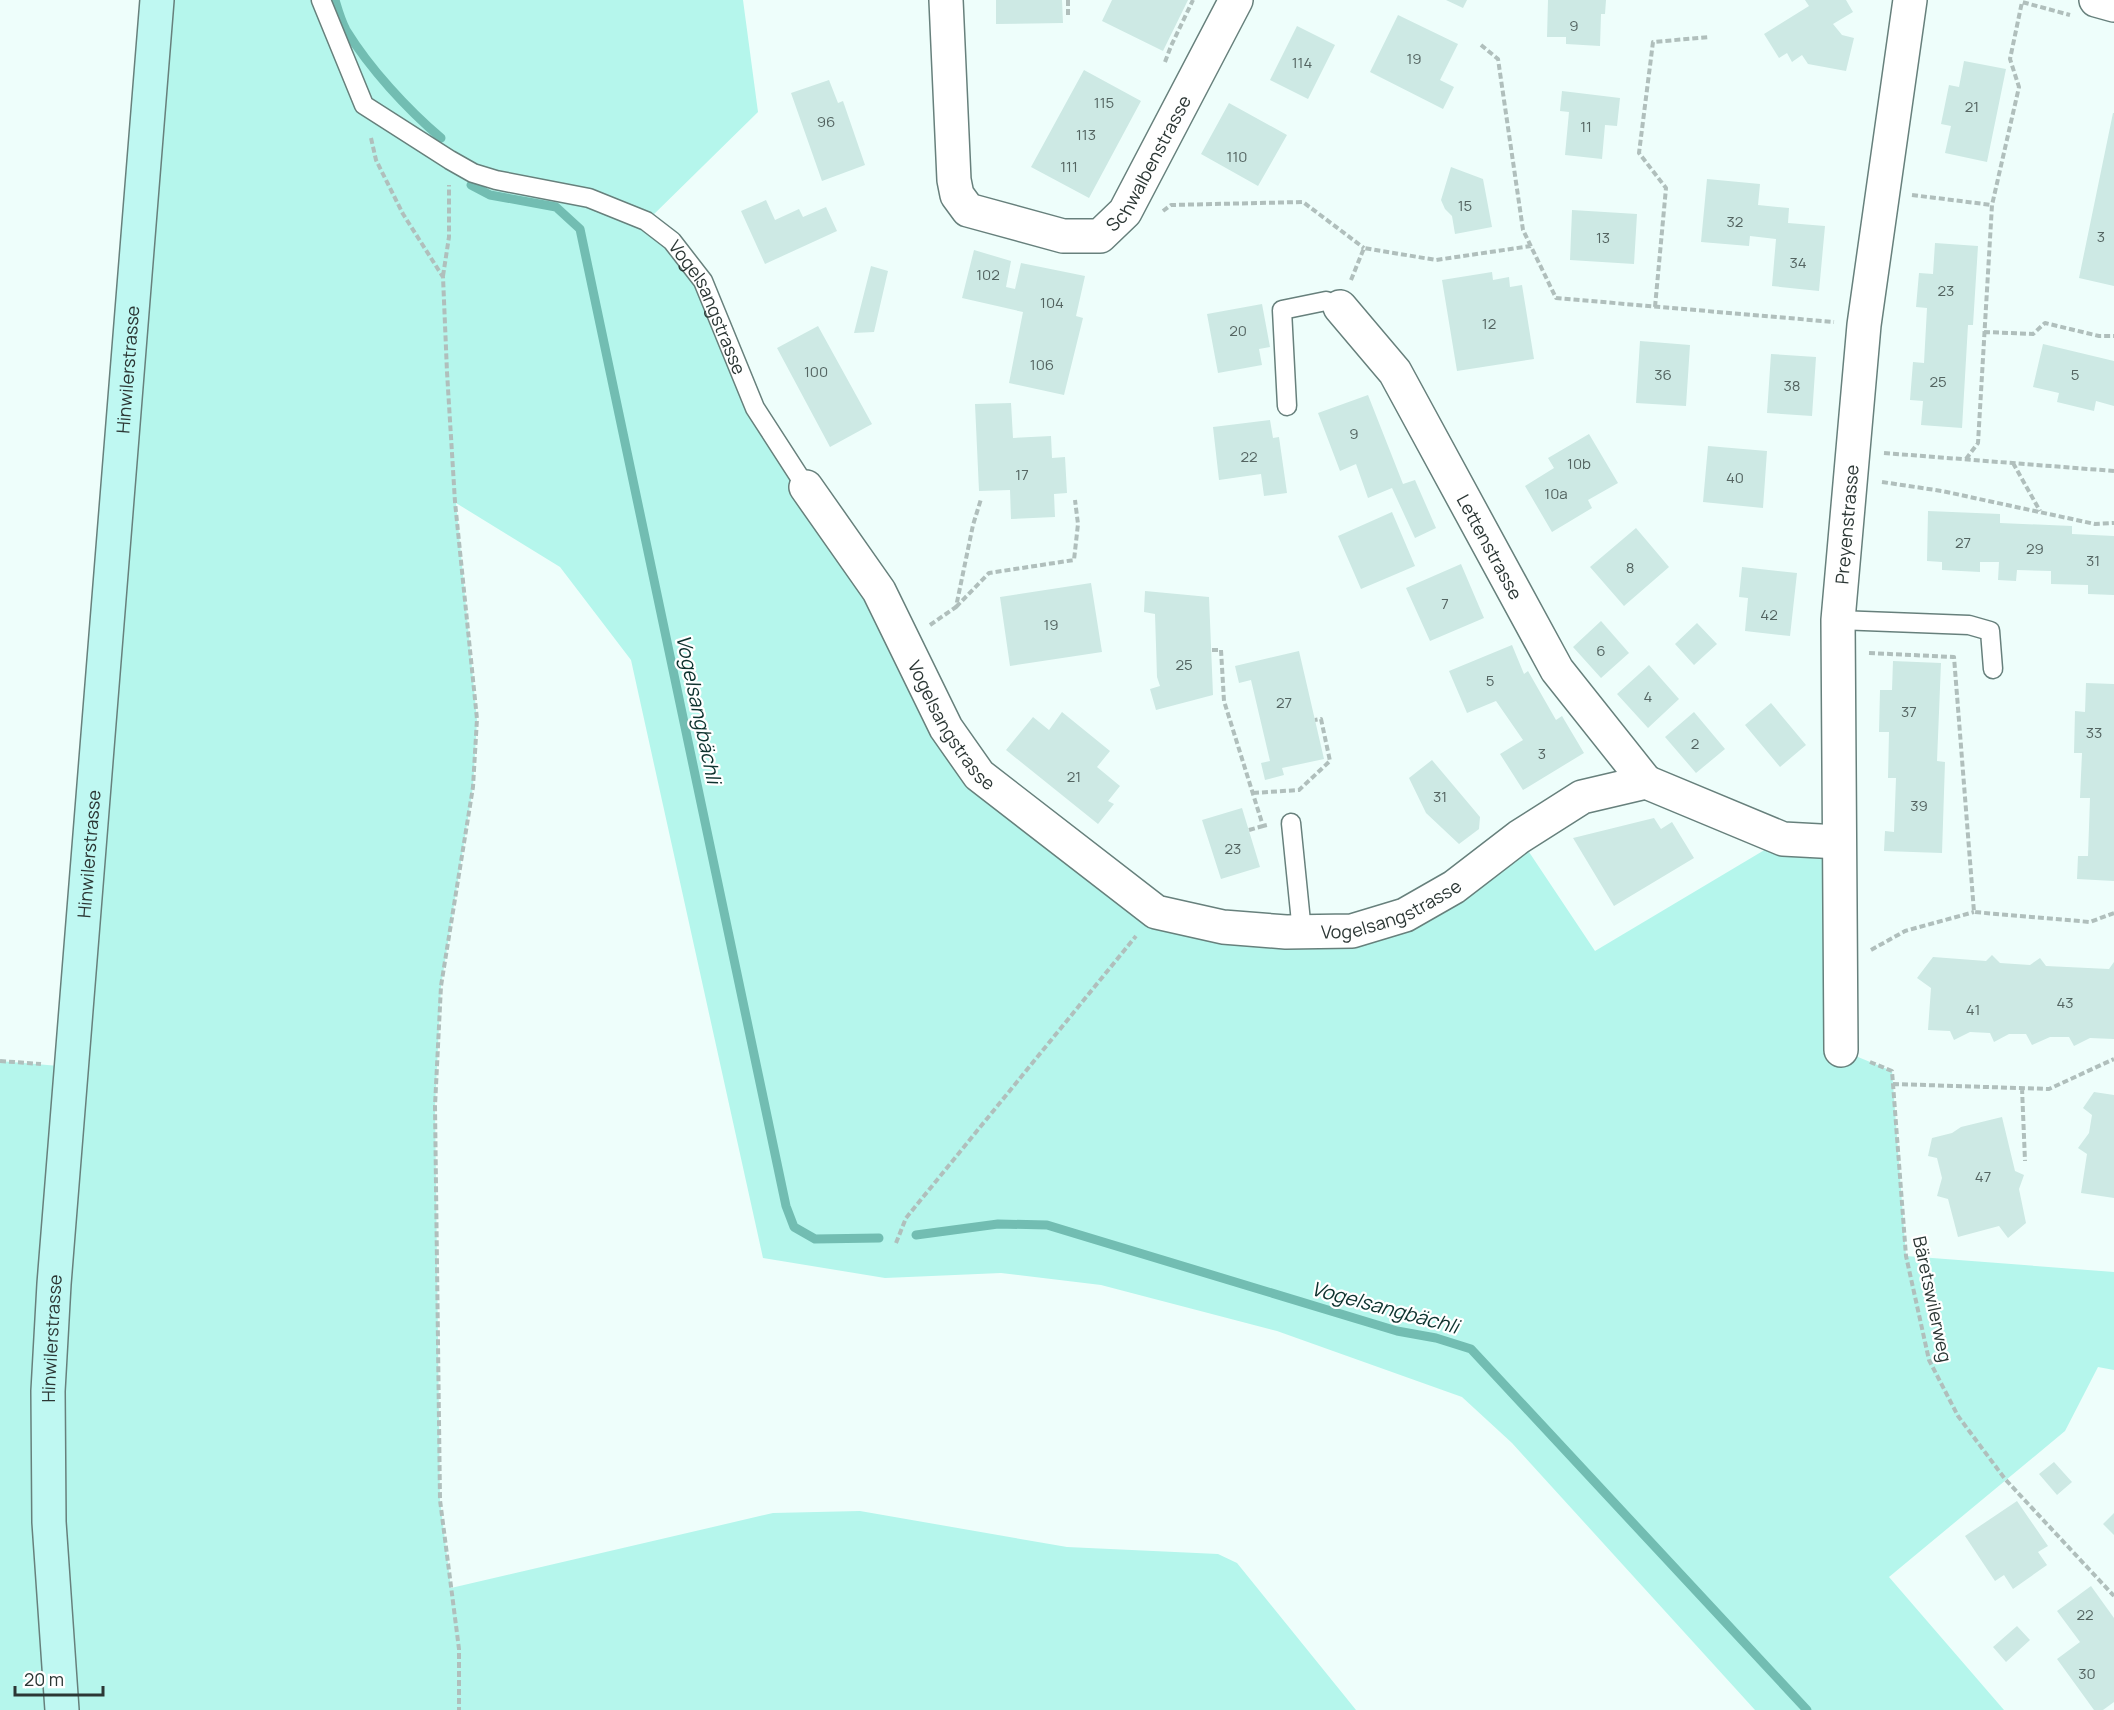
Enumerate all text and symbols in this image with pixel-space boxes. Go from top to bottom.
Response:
house number: 9 [1569,15,1579,36]
house number: 19 [1406,48,1422,69]
house number: 114 [1292,52,1312,73]
street label: Schwalbenstrasse [1100,91,1196,236]
house number: 115 [1094,92,1114,113]
house number: 21 [1965,96,1979,117]
house number: 96 [817,111,835,132]
house number: 11 [1580,116,1592,137]
house number: 113 [1076,124,1096,145]
house number: 110 [1227,146,1247,167]
house number: 111 [1060,156,1078,177]
house number: 15 [1458,195,1472,216]
house number: 32 [1727,211,1743,232]
house number: 3 [2097,226,2105,247]
house number: 13 [1596,227,1610,248]
street label: Vogelsangstrasse [663,235,752,378]
house number: 34 [1789,252,1807,273]
house number: 102 [976,264,1000,285]
house number: 23 [1938,280,1954,301]
house number: 104 [1040,292,1064,313]
street label: Hinwilerstrasse [110,305,144,435]
house number: 12 [1482,313,1496,334]
house number: 20 [1229,320,1247,341]
house number: 106 [1030,354,1054,375]
house number: 100 [804,361,828,382]
house number: 36 [1654,364,1672,385]
house number: 5 [2071,364,2079,385]
house number: 25 [1929,371,1947,392]
house number: 38 [1783,375,1801,396]
house number: 9 [1349,423,1359,444]
house number: 22 [1240,446,1258,467]
house number: 10b [1567,453,1591,474]
house number: 17 [1015,464,1029,485]
street label: Preyenstrasse [1829,464,1864,585]
house number: 40 [1726,467,1744,488]
house number: 10a [1544,483,1568,504]
street label: Lettenstrasse [1452,490,1528,604]
house number: 27 [1955,532,1971,553]
house number: 29 [2026,538,2044,559]
house number: 31 [2086,550,2100,571]
house number: 8 [1626,557,1634,578]
house number: 7 [1441,593,1449,614]
house number: 42 [1760,604,1778,625]
house number: 19 [1043,614,1059,635]
water label: Vogelsangbächli [670,632,728,788]
house number: 6 [1596,640,1606,661]
house number: 25 [1175,654,1193,675]
street label: Vogelsangstrasse [903,656,1000,795]
house number: 5 [1486,670,1494,691]
house number: 4 [1644,686,1653,707]
house number: 27 [1276,692,1292,713]
house number: 37 [1901,701,1917,722]
house number: 33 [2086,722,2102,743]
house number: 2 [1691,733,1699,754]
house number: 3 [1538,743,1546,764]
house number: 21 [1067,766,1081,787]
house number: 31 [1433,786,1447,807]
street label: Hinwilerstrasse [71,789,106,919]
house number: 39 [1910,795,1928,816]
house number: 23 [1225,838,1241,859]
street label: Vogelsangstrasse [1321,874,1466,943]
house number: 43 [2056,992,2074,1013]
house number: 41 [1966,999,1980,1020]
house number: 47 [1975,1166,1991,1187]
street label: Bäretswilerweg [1908,1234,1958,1364]
street label: Hinwilerstrasse [36,1273,67,1403]
water label: Vogelsangbächli [1308,1274,1464,1340]
house number: 22 [2076,1604,2094,1625]
scale bar [15,1659,104,1697]
house number: 30 [2078,1663,2096,1684]
text: 20 m [24,1667,64,1691]

